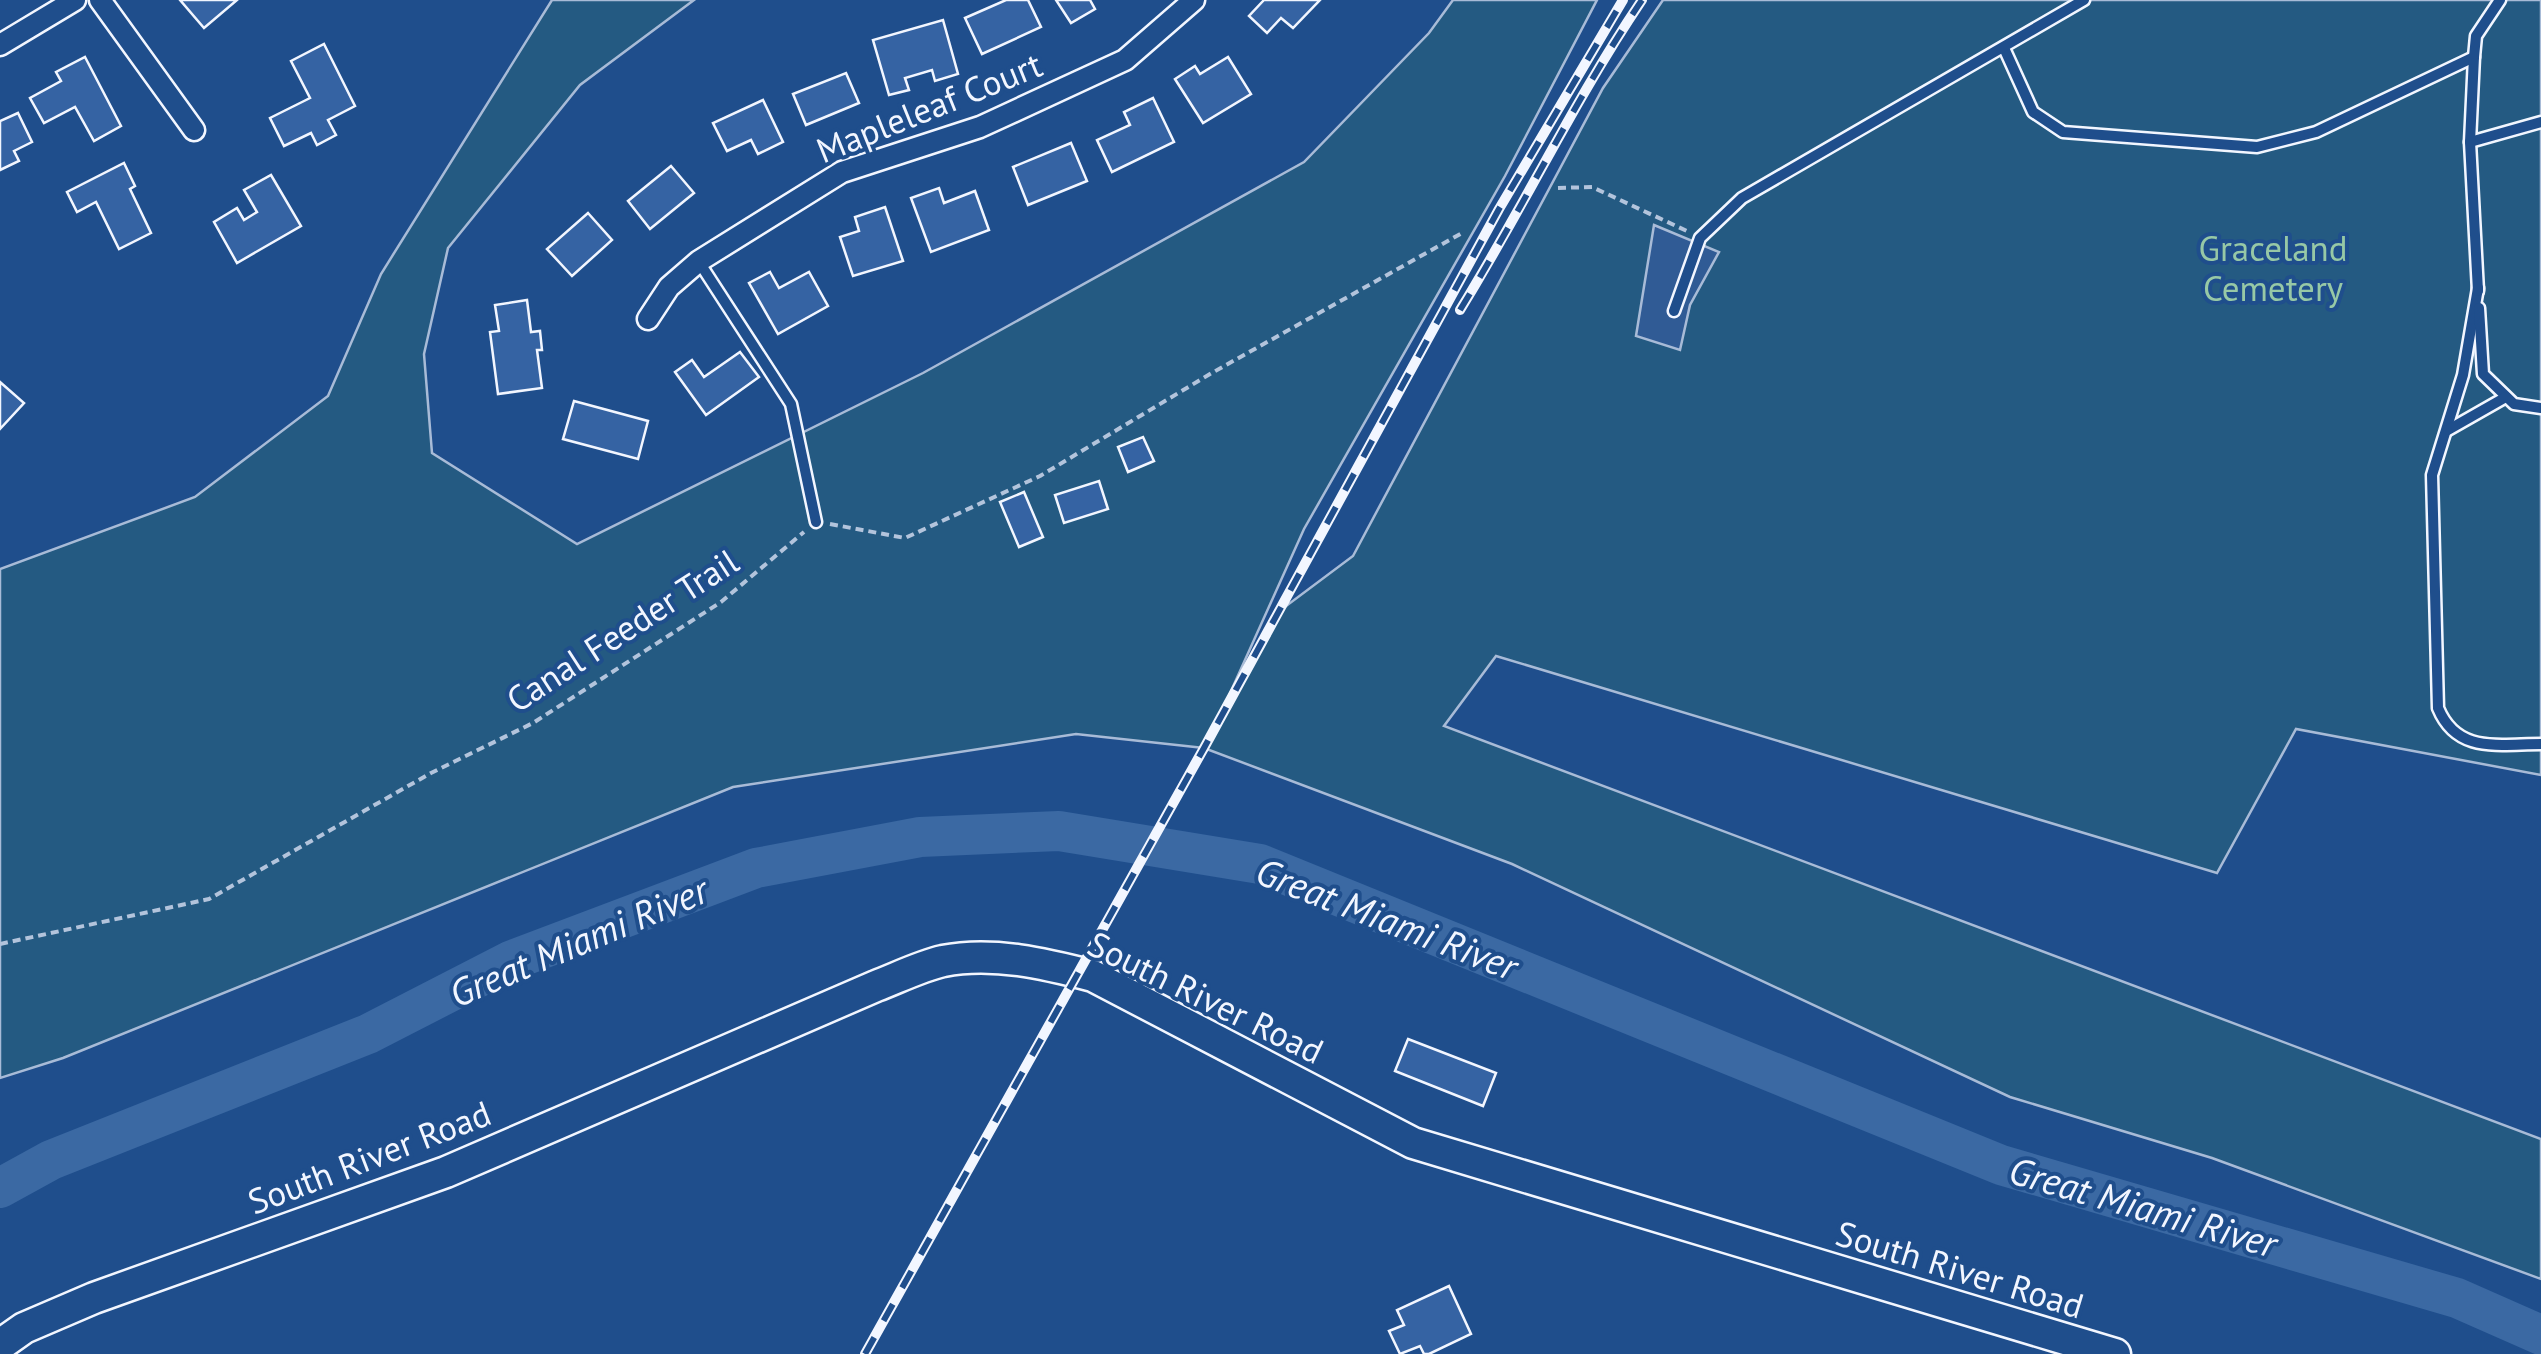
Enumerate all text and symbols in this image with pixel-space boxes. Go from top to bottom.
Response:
street label: Mapleleaf Court [810,41,1049,173]
park label: Graceland Cemetery [2199,225,2348,311]
street label: Canal Feeder Trail [497,538,747,722]
water label: Great Miami River [1249,846,1527,991]
water label: Great Miami River [441,864,717,1017]
street label: South River Road [1081,920,1331,1074]
street label: South River Road [241,1090,497,1224]
water label: Great Miami River [2004,1144,2285,1268]
street label: South River Road [1831,1210,2089,1328]

